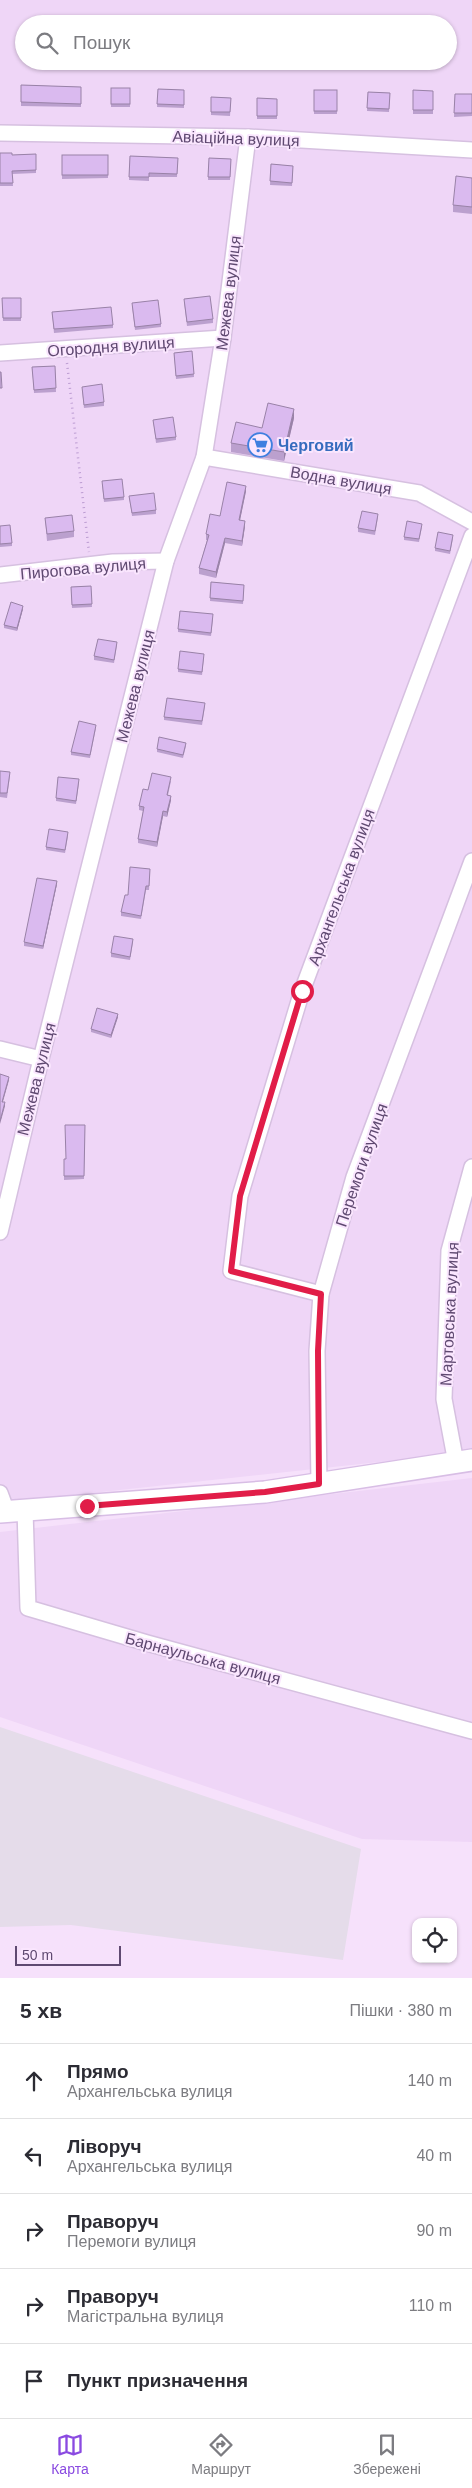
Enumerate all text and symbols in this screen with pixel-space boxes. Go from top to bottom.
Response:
search box [15,15,457,70]
icon: search [33,29,61,57]
text: Пошук [73,32,130,53]
street label: Авіаційна вулиця [172,128,300,149]
street label: Межева вулиця [213,235,244,351]
street label: Огородня вулиця [47,334,175,359]
supermarket icon: Черговий [247,432,273,458]
place label: Черговий [278,437,354,454]
street label: Водна вулиця [289,463,393,498]
street label: Пирогова вулиця [19,555,147,582]
street label: Межева вулиця [113,628,158,744]
street label: Архангельська вулиця [305,807,378,968]
route start [291,980,314,1003]
street label: Межева вулиця [14,1021,59,1137]
street label: Перемоги вулиця [332,1101,391,1229]
street label: Мартовська вулиця [437,1242,462,1386]
route end [76,1495,99,1518]
street label: Барнаульська вулиця [123,1630,282,1687]
map controls [412,1918,457,1963]
button: locate [412,1918,457,1963]
scale bar [15,1943,121,1966]
text: 50 m [22,1947,53,1963]
text: 5 хв [20,1999,62,2022]
text: Пішки · 380 m [349,2002,452,2019]
text: Прямо [67,2061,129,2082]
icon: ahead [20,2067,48,2095]
text: 140 m [408,2072,452,2089]
text: Архангельська вулиця [67,2083,232,2100]
text: Ліворуч [67,2136,142,2157]
icon: left [20,2142,48,2170]
text: 40 m [416,2147,452,2164]
text: Архангельська вулиця [67,2158,232,2175]
text: Праворуч [67,2211,159,2232]
icon: right [20,2217,48,2245]
text: 90 m [416,2222,452,2239]
text: Перемоги вулиця [67,2233,196,2250]
text: Праворуч [67,2286,159,2307]
icon: right [20,2292,48,2320]
text: 110 m [409,2297,452,2314]
text: Магістральна вулиця [67,2308,224,2325]
icon: arrive [20,2367,48,2395]
text: Пункт призначення [67,2370,248,2391]
tab: Карта [51,2431,89,2477]
tab: Маршрут [191,2431,251,2477]
tab: Збережені [353,2431,421,2477]

